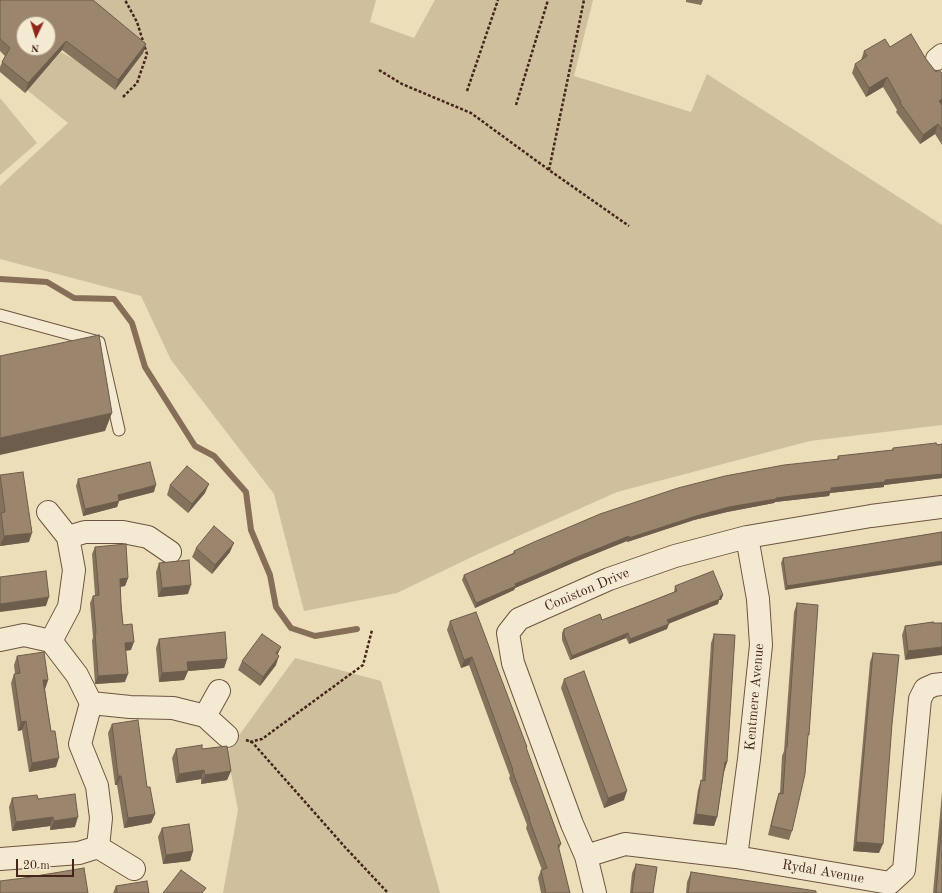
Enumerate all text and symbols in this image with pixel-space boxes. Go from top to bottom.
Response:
north arrow [16,16,56,56]
text: N [31,42,40,53]
street label: Coniston Drive [542,565,632,615]
street label: Kentmere Avenue [742,643,768,751]
scale bar [18,851,76,877]
street label: Rydal Avenue [781,857,865,887]
text: 20 m [23,860,50,872]

